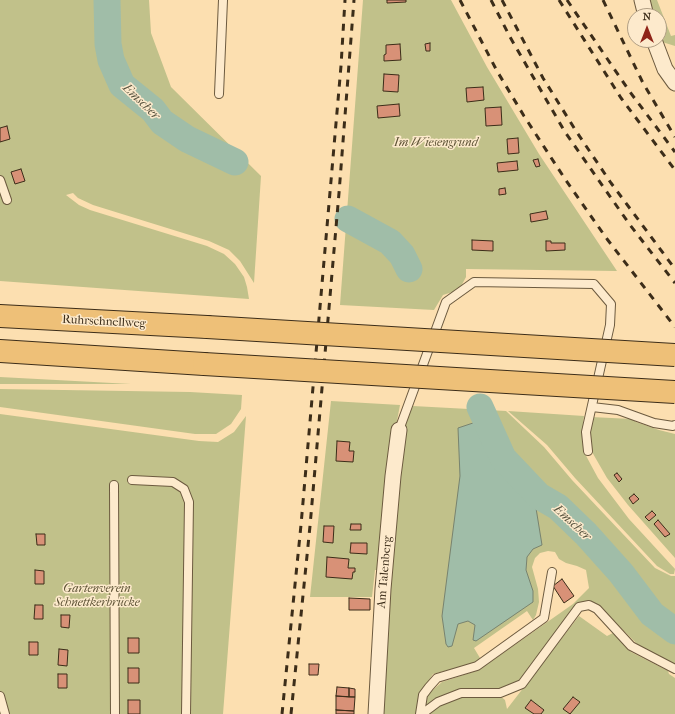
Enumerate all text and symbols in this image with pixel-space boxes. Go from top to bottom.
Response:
north arrow [627,8,667,48]
text: N [643,10,651,23]
water label: Emscher [119,81,163,123]
park label: Im Wiesengrund [394,136,478,150]
street label: Ruhrschnellweg [62,313,146,331]
water label: Emscher [550,502,594,544]
street label: Am Talenberg [375,535,395,609]
park label: Gartenverein Schnettkerbrücke [54,582,140,610]

